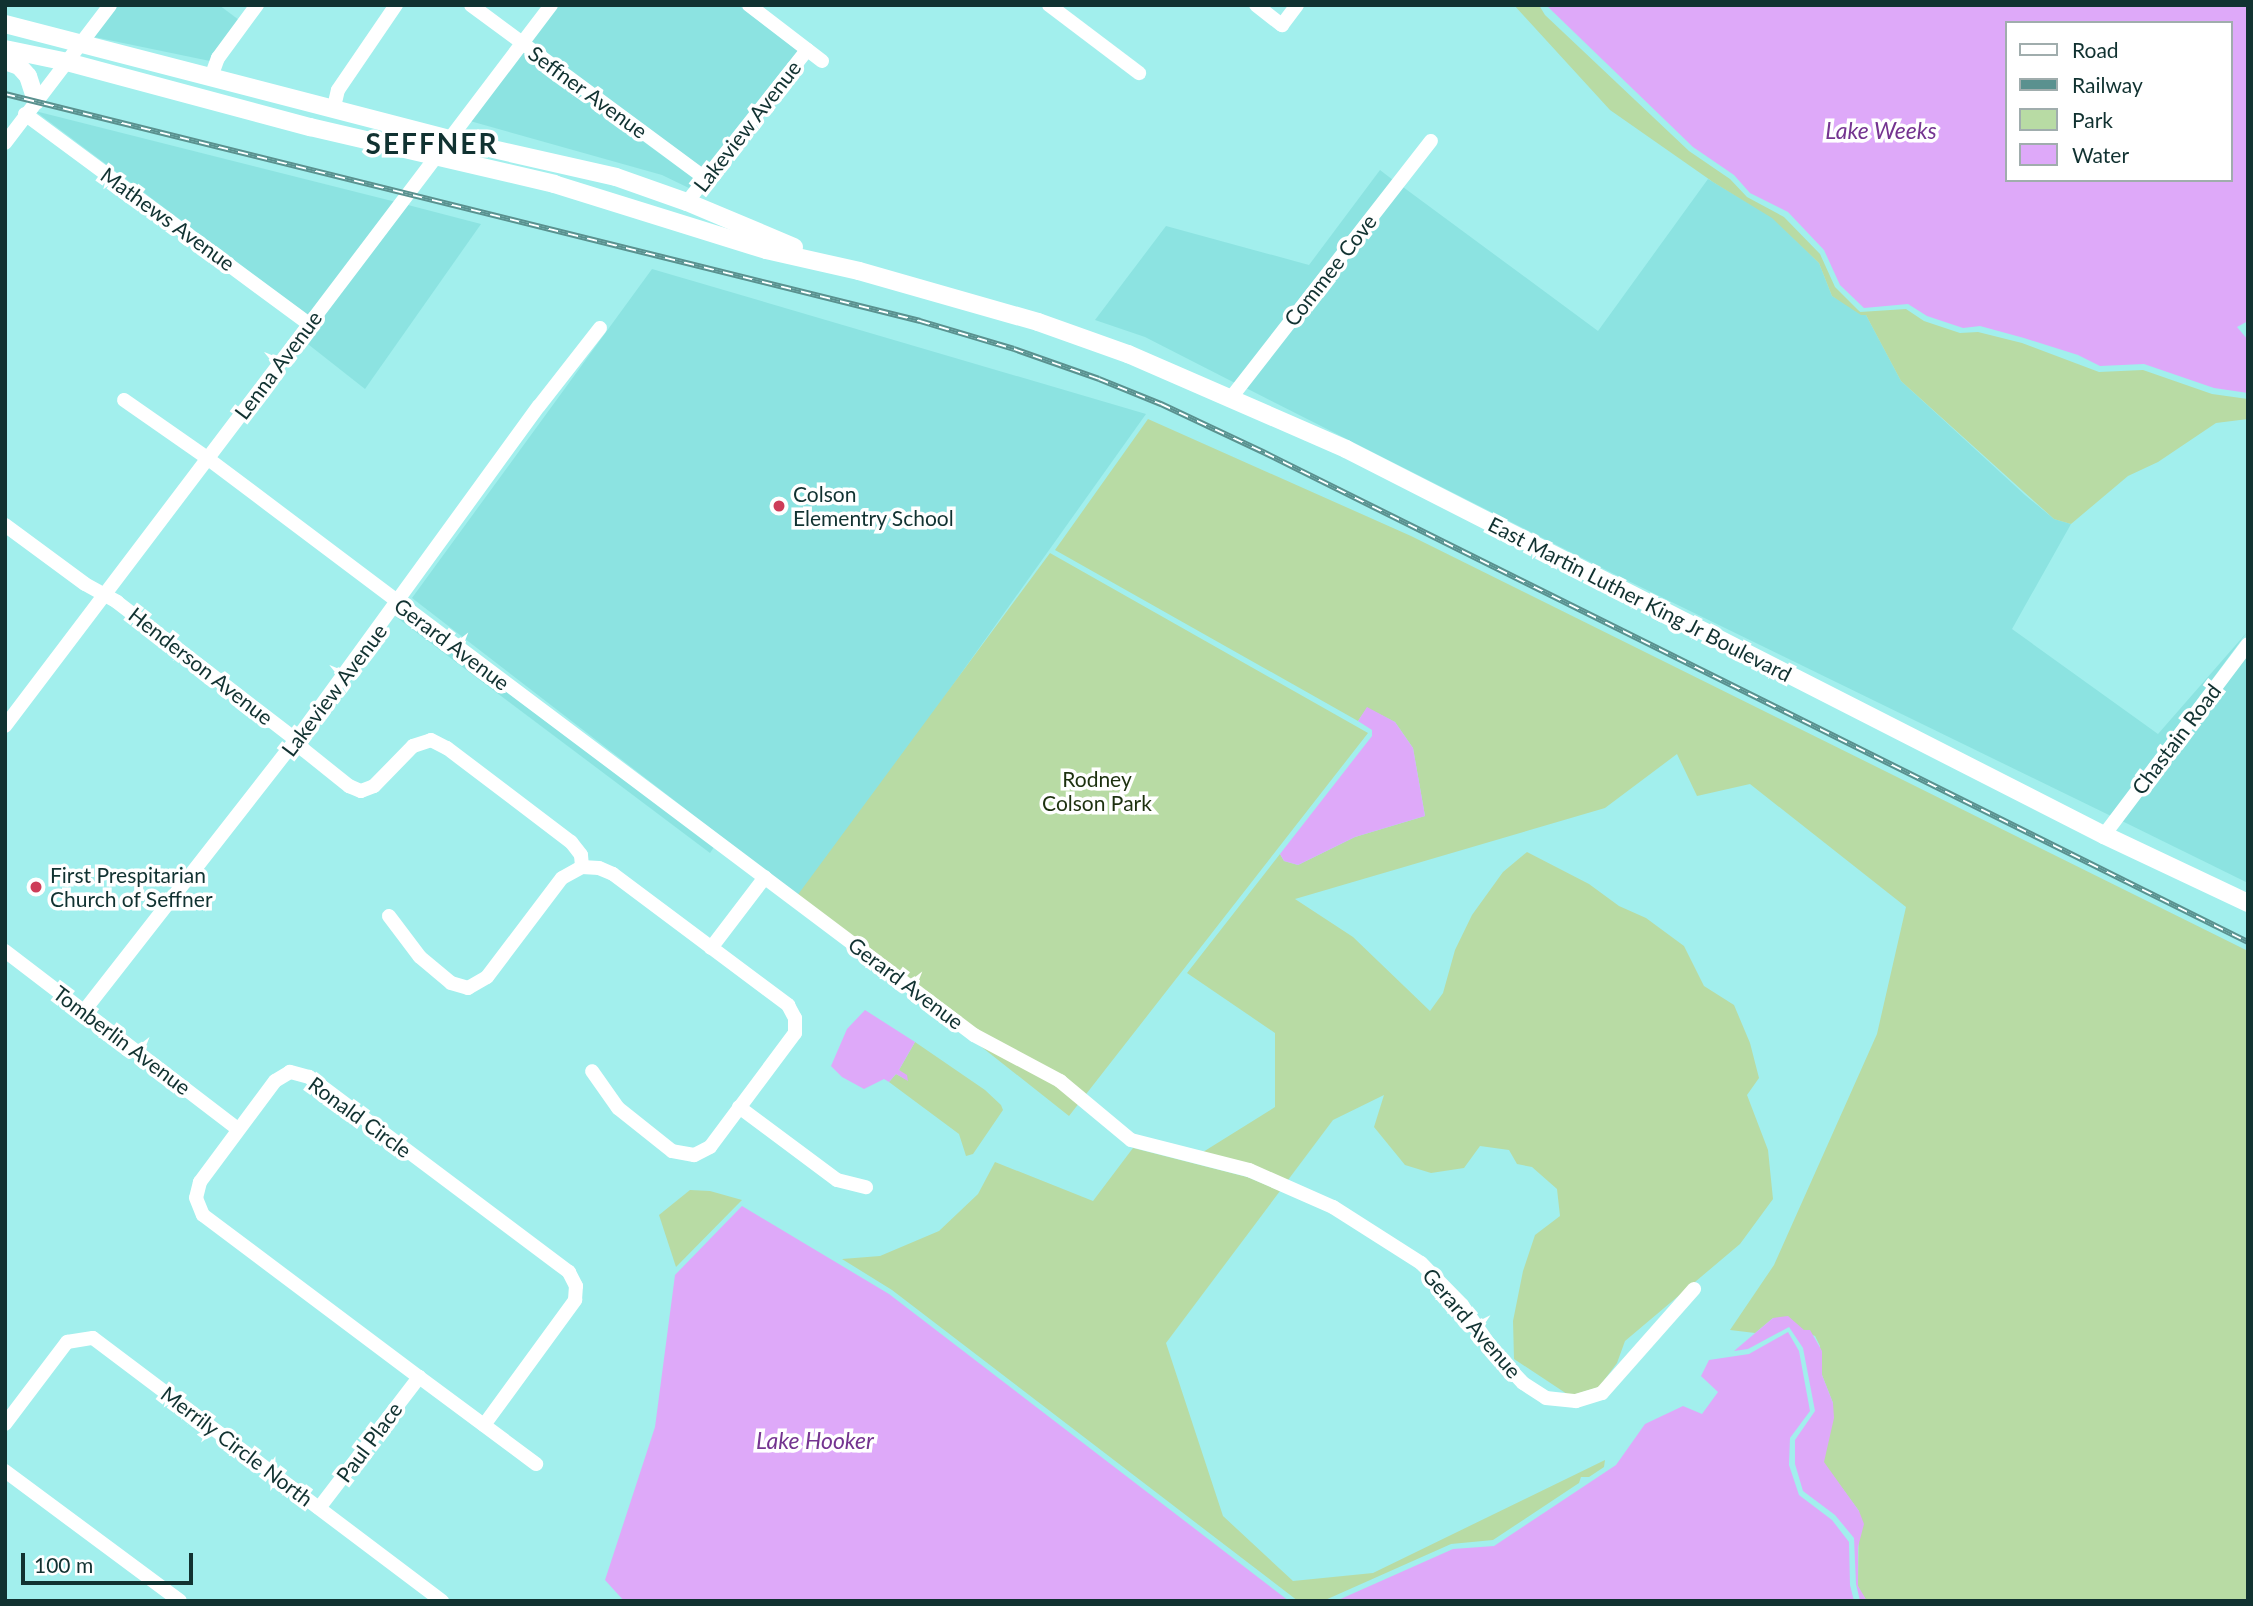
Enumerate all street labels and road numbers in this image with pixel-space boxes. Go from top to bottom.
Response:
street label: Seffner Avenue [523,40,653,144]
street label: Lakeview Avenue [688,55,806,197]
street label: Mathews Avenue [96,162,240,276]
street label: Commee Cove [1279,209,1381,331]
street label: Lenna Avenue [229,306,327,424]
street label: East Martin Luther King Jr Boulevard [1483,511,1797,687]
street label: Gerard Avenue [389,592,515,696]
street label: Henderson Avenue [124,602,278,730]
street label: Lakeview Avenue [276,618,392,762]
street label: Chastain Road [2126,679,2226,799]
street label: Gerard Avenue [843,931,969,1035]
street label: Tomberlin Avenue [48,980,196,1100]
street label: Ronald Circle [304,1071,416,1163]
street label: Gerard Avenue [1417,1263,1527,1383]
street label: Merrily Circle North [156,1381,318,1511]
street label: Paul Place [331,1397,407,1487]

